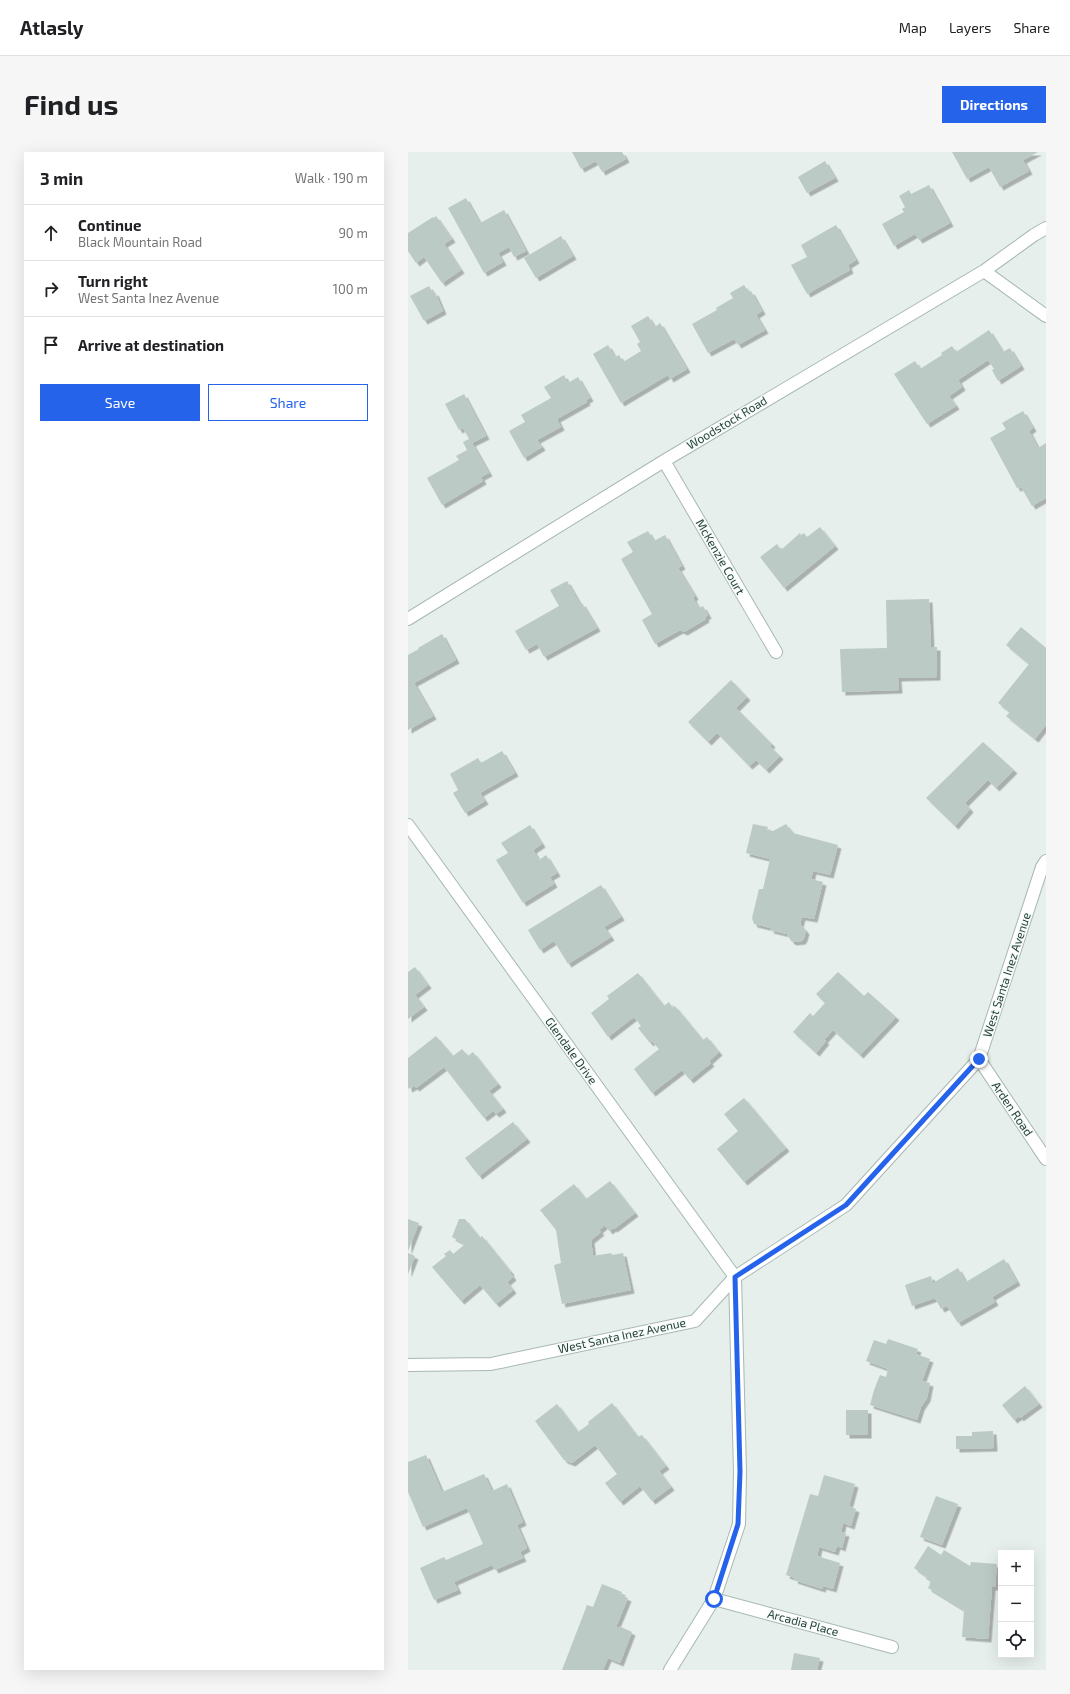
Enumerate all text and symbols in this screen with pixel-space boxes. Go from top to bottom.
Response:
text: Atlasly [20,16,84,39]
text: Map [899,19,927,36]
text: Layers [949,19,991,36]
text: Share [1013,19,1050,36]
button: Directions [942,86,1046,123]
text: Find us [24,87,118,121]
text: 3 min [40,168,83,188]
text: Walk · 190 m [295,170,368,186]
text: Continue [78,216,141,234]
icon: ahead [40,222,62,244]
text: 90 m [338,225,368,241]
text: Black Mountain Road [78,234,202,250]
text: Turn right [78,272,148,290]
icon: right [40,278,62,300]
text: 100 m [333,281,368,297]
text: West Santa Inez Avenue [78,290,219,306]
icon: arrive [40,334,62,356]
text: Arrive at destination [78,336,224,354]
button: Save [40,384,200,421]
button: Share [208,384,368,421]
street label: Woodstock Road [684,393,769,452]
street label: McKenzie Court [694,516,748,597]
street label: West Santa Inez Avenue [979,911,1033,1039]
street label: Glendale Drive [543,1014,601,1087]
route end [970,1050,988,1068]
street label: Arden Road [989,1079,1036,1138]
street label: West Santa Inez Avenue [557,1315,687,1355]
map controls [998,1550,1034,1658]
button: + [998,1550,1034,1586]
button: − [998,1586,1034,1622]
route start [705,1590,723,1608]
street label: Arcadia Place [766,1606,840,1638]
button: locate [998,1622,1034,1658]

